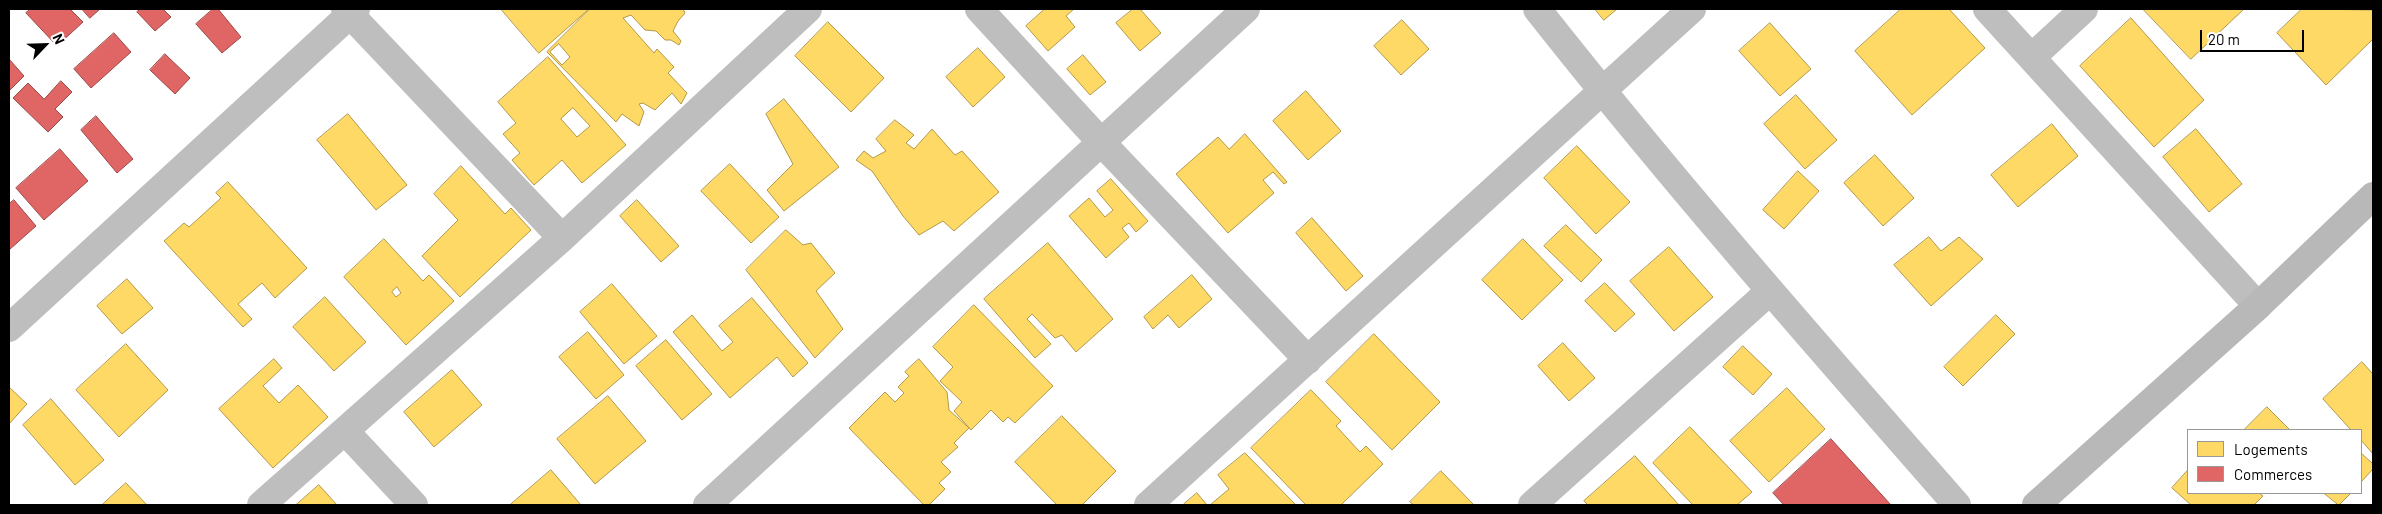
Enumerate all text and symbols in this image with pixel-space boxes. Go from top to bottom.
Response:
north arrow [20,20,70,70]
scale bar [2202,20,2306,52]
text: 20 m [2208,30,2240,48]
text: N [50,31,69,46]
legend [2187,429,2362,494]
text: Logements [2234,440,2308,458]
text: Commerces [2234,465,2312,483]

